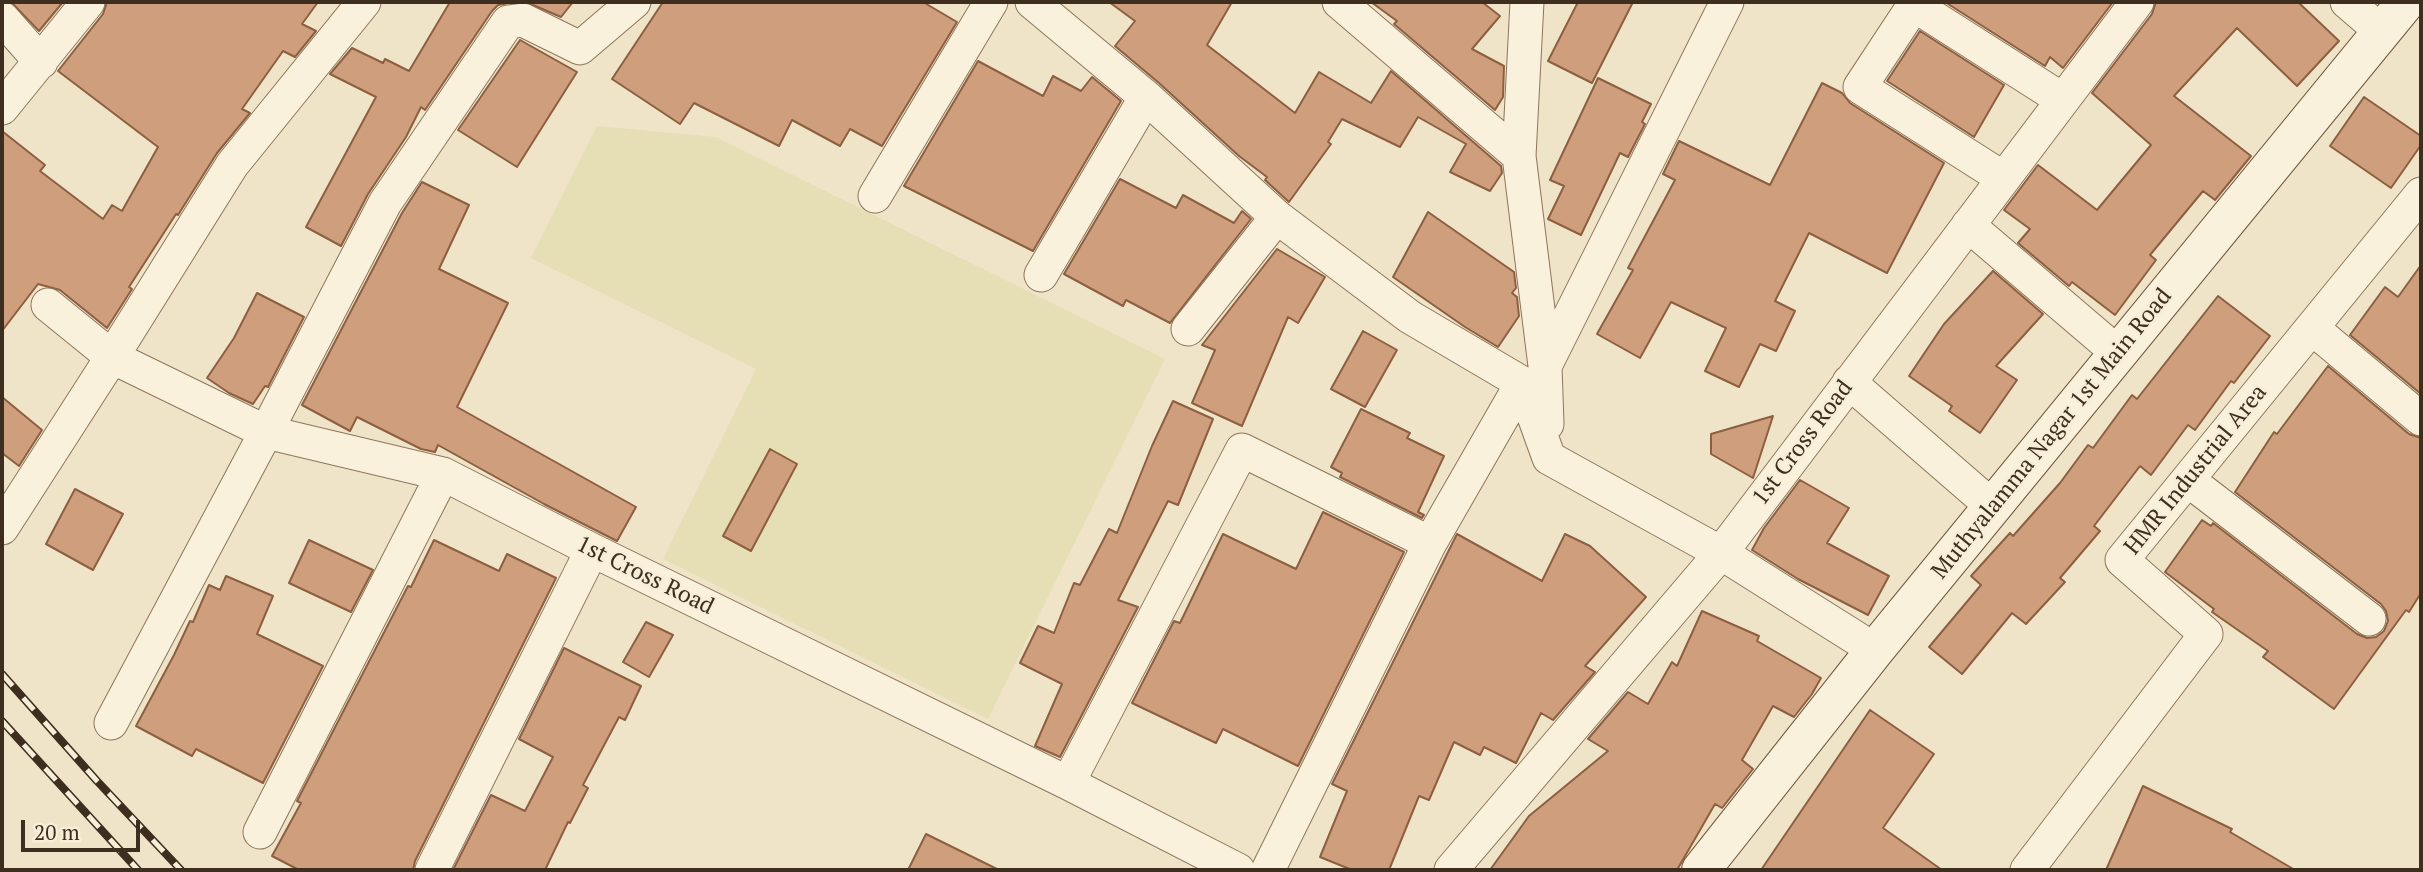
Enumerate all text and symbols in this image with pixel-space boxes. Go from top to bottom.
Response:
street label: Muthyalamma Nagar 1st Main Road [1926,283,2178,585]
street label: 1st Cross Road [1747,375,1859,511]
street label: HMR Industrial Area [2119,379,2273,561]
street label: 1st Cross Road [572,531,718,621]
scale bar [24,806,144,850]
text: 20 m [34,818,80,846]

